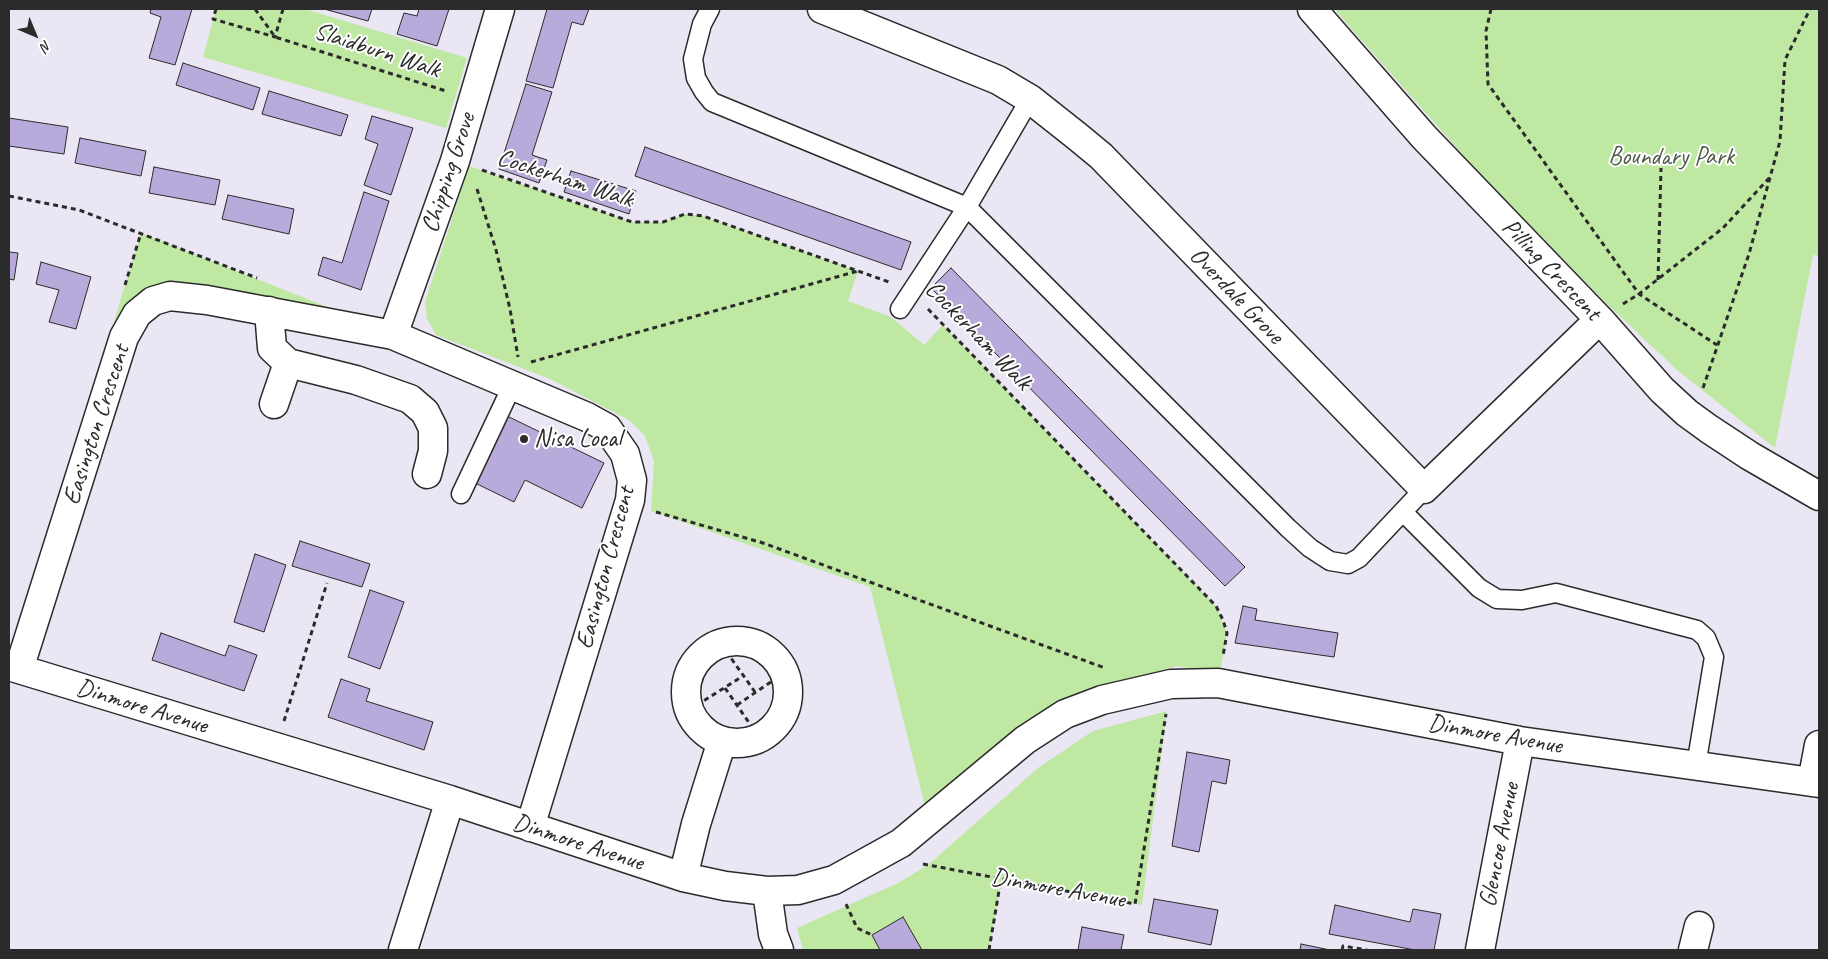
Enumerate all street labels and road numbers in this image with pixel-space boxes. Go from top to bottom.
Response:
street label: Slaidburn Walk [310,16,444,86]
street label: Chipping Grove [416,109,482,237]
street label: Cockerham Walk [493,143,637,215]
street label: Pilling Crescent [1495,213,1607,327]
street label: Overdale Grove [1182,241,1290,351]
street label: Cockerham Walk [918,275,1038,397]
street label: Easington Crescent [57,341,137,509]
street label: Easington Crescent [570,484,642,652]
street label: Dinmore Avenue [73,673,211,741]
street label: Dinmore Avenue [1426,708,1564,762]
street label: Glencoe Avenue [1473,780,1527,910]
street label: Dinmore Avenue [509,808,647,878]
street label: Dinmore Avenue [989,862,1127,916]

